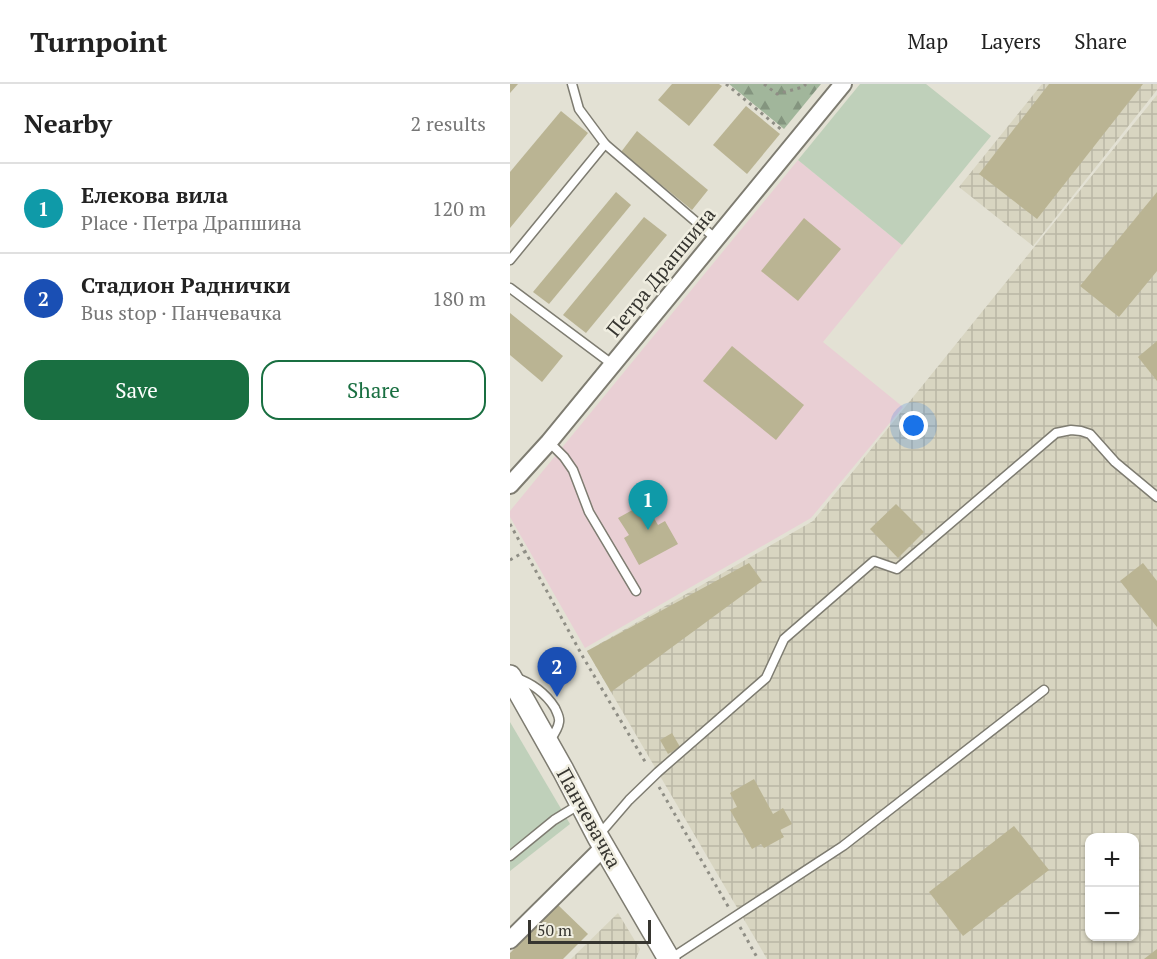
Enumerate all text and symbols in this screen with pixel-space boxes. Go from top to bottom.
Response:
text: Turnpoint [30,23,168,60]
text: Map [907,27,948,55]
text: Layers [981,27,1041,55]
text: Share [1074,27,1127,55]
text: Nearby [24,106,112,140]
text: 2 results [411,110,486,137]
text: Елекова вила [81,180,228,209]
text: 1 [38,195,49,222]
text: 120 m [432,195,486,222]
street label: Петра Драпшина [600,201,721,342]
text: Place · Петра Драпшина [81,209,302,236]
text: Стадион Раднички [81,270,290,299]
text: 2 [38,285,49,312]
text: 180 m [432,285,486,312]
text: Bus stop · Панчевачка [81,299,282,326]
button: Save [24,360,249,420]
button: Share [261,360,486,420]
your location [899,411,928,440]
pin: 1 [628,480,668,530]
pin: 2 [538,648,576,697]
street label: Панчевачка [551,763,628,873]
map controls [1085,833,1139,941]
button: + [1085,833,1139,887]
button: − [1085,887,1139,941]
scale bar [528,917,651,944]
text: 50 m [537,919,572,941]

